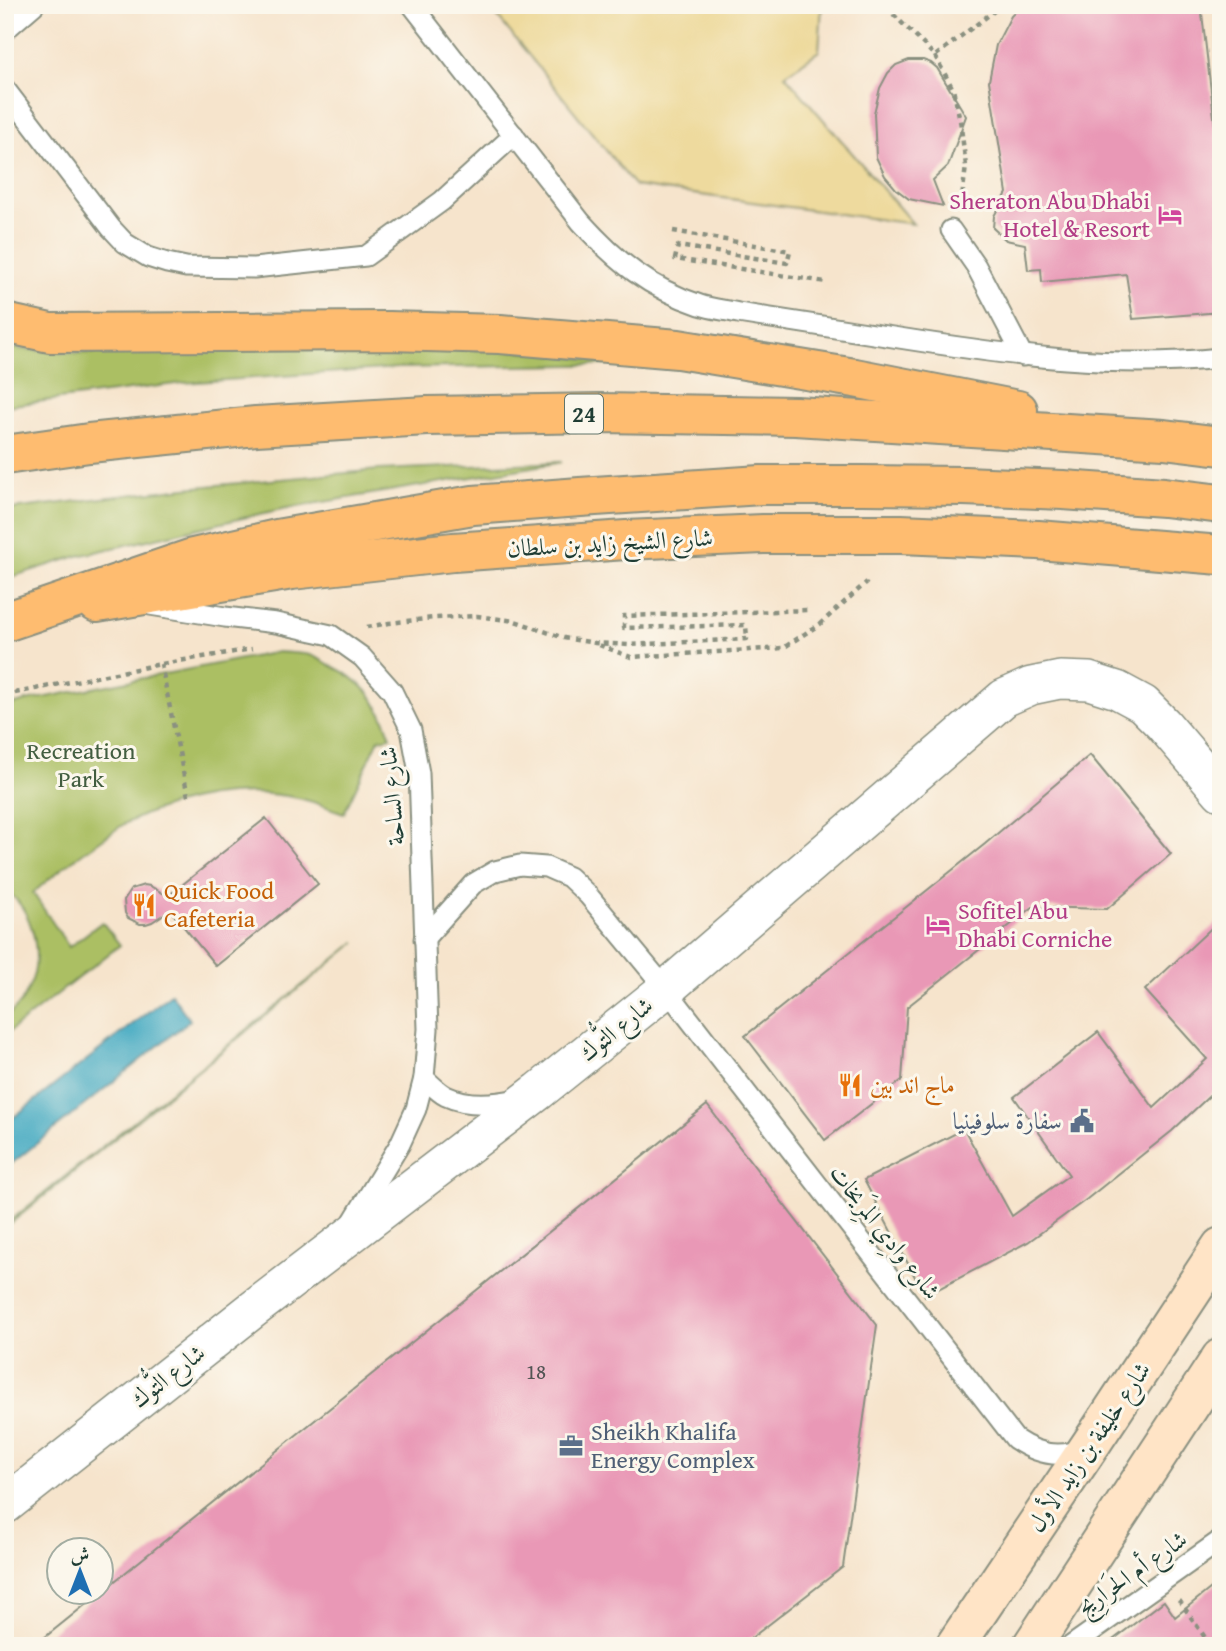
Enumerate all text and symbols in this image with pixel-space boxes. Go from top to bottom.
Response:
place label: Sheraton Abu Dhabi Hotel & Resort [949,183,1151,246]
hotel icon: Sheraton Abu Dhabi Hotel & Resort [1156,201,1184,229]
road number: 24 [565,394,603,434]
street label: شارع الشيخ زايد بن سلطان [506,520,714,569]
park label: Recreation Park [27,733,136,796]
street label: شارع الساحة [370,745,416,847]
place label: Quick Food Cafeteria [164,873,274,936]
restaurant icon: Quick Food Cafeteria [130,891,158,919]
place label: Sofitel Abu Dhabi Corniche [958,893,1112,956]
hotel icon: Sofitel Abu Dhabi Corniche [924,911,952,939]
street label: شارع التُّوك [568,984,662,1072]
place label: ماج اند بين [870,1067,955,1106]
restaurant icon: ماج اند بين [836,1071,864,1099]
place label: سفارة سلوفينيا [953,1103,1062,1138]
public building icon: سفارة سلوفينيا [1068,1107,1096,1135]
street label: شارع وادِي المِرَيخات [819,1157,949,1309]
street label: شارع التُّوك [120,1331,214,1418]
street label: شارع خليفة بن زايد الأول [1018,1354,1161,1541]
house number: 18 [526,1356,546,1387]
place label: Sheikh Khalifa Energy Complex [591,1414,755,1477]
office icon: Sheikh Khalifa Energy Complex [557,1432,585,1460]
street label: شارع أم الحَرارِيج [1069,1522,1196,1627]
north arrow [46,1536,116,1606]
text: ش [71,1540,89,1568]

